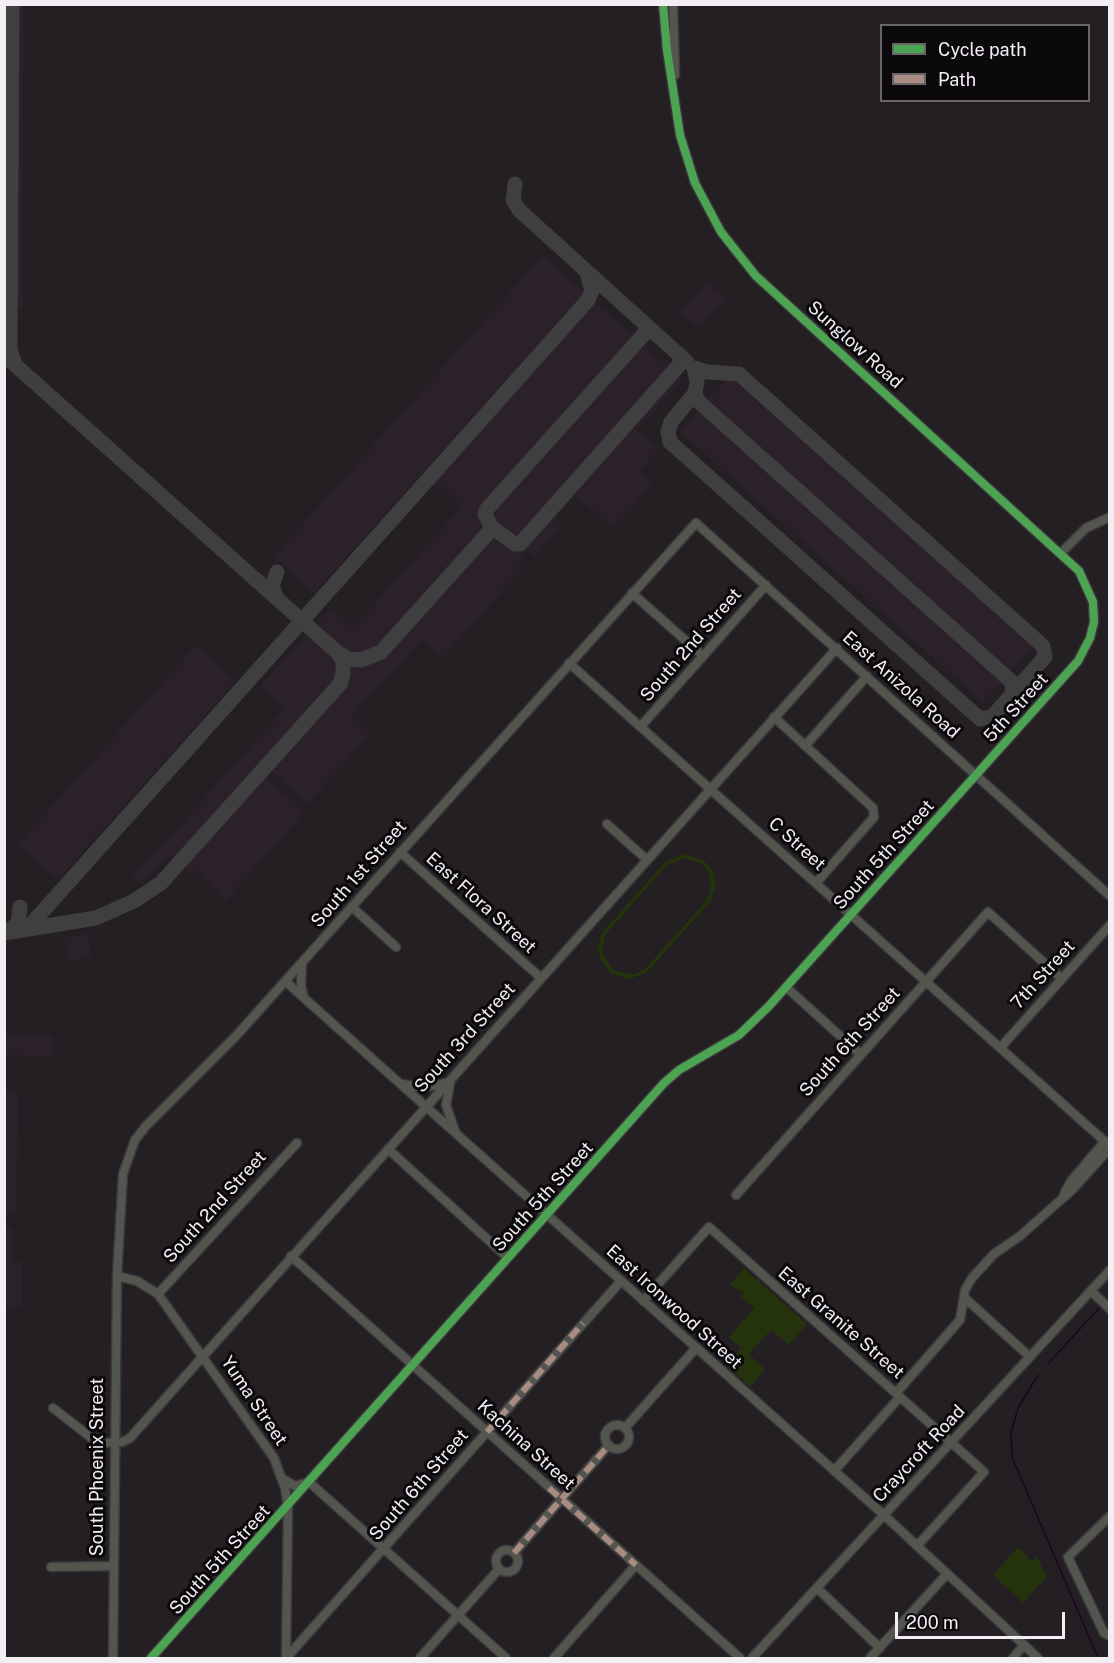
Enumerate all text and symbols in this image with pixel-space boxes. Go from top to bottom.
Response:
legend [880,24,1090,102]
text: Cycle path [938,39,1027,60]
text: Path [938,69,976,90]
street label: Sunglow Road [803,297,907,393]
street label: South 2nd Street [636,584,746,706]
street label: East Anizola Road [838,627,964,743]
street label: 5th Street [979,669,1053,747]
street label: South 5th Street [829,796,939,914]
street label: C Street [764,813,830,875]
street label: South 1st Street [307,816,411,932]
street label: East Flora Street [421,848,541,958]
street label: 7th Street [1006,936,1080,1014]
street label: South 3rd Street [410,979,520,1097]
street label: South 6th Street [795,983,905,1101]
street label: South 5th Street [488,1138,598,1256]
street label: South 2nd Street [159,1147,271,1267]
street label: East Ironwood Street [602,1240,746,1374]
street label: East Granite Street [774,1262,908,1384]
street label: Yuma Street [216,1352,292,1450]
street label: South Phoenix Street [86,1378,108,1556]
street label: Kachina Street [473,1396,579,1494]
street label: Craycroft Road [868,1401,970,1507]
street label: South 6th Street [365,1425,473,1545]
street label: South 5th Street [165,1501,275,1619]
scale bar [898,1600,1068,1638]
text: 200 m [906,1612,959,1633]

